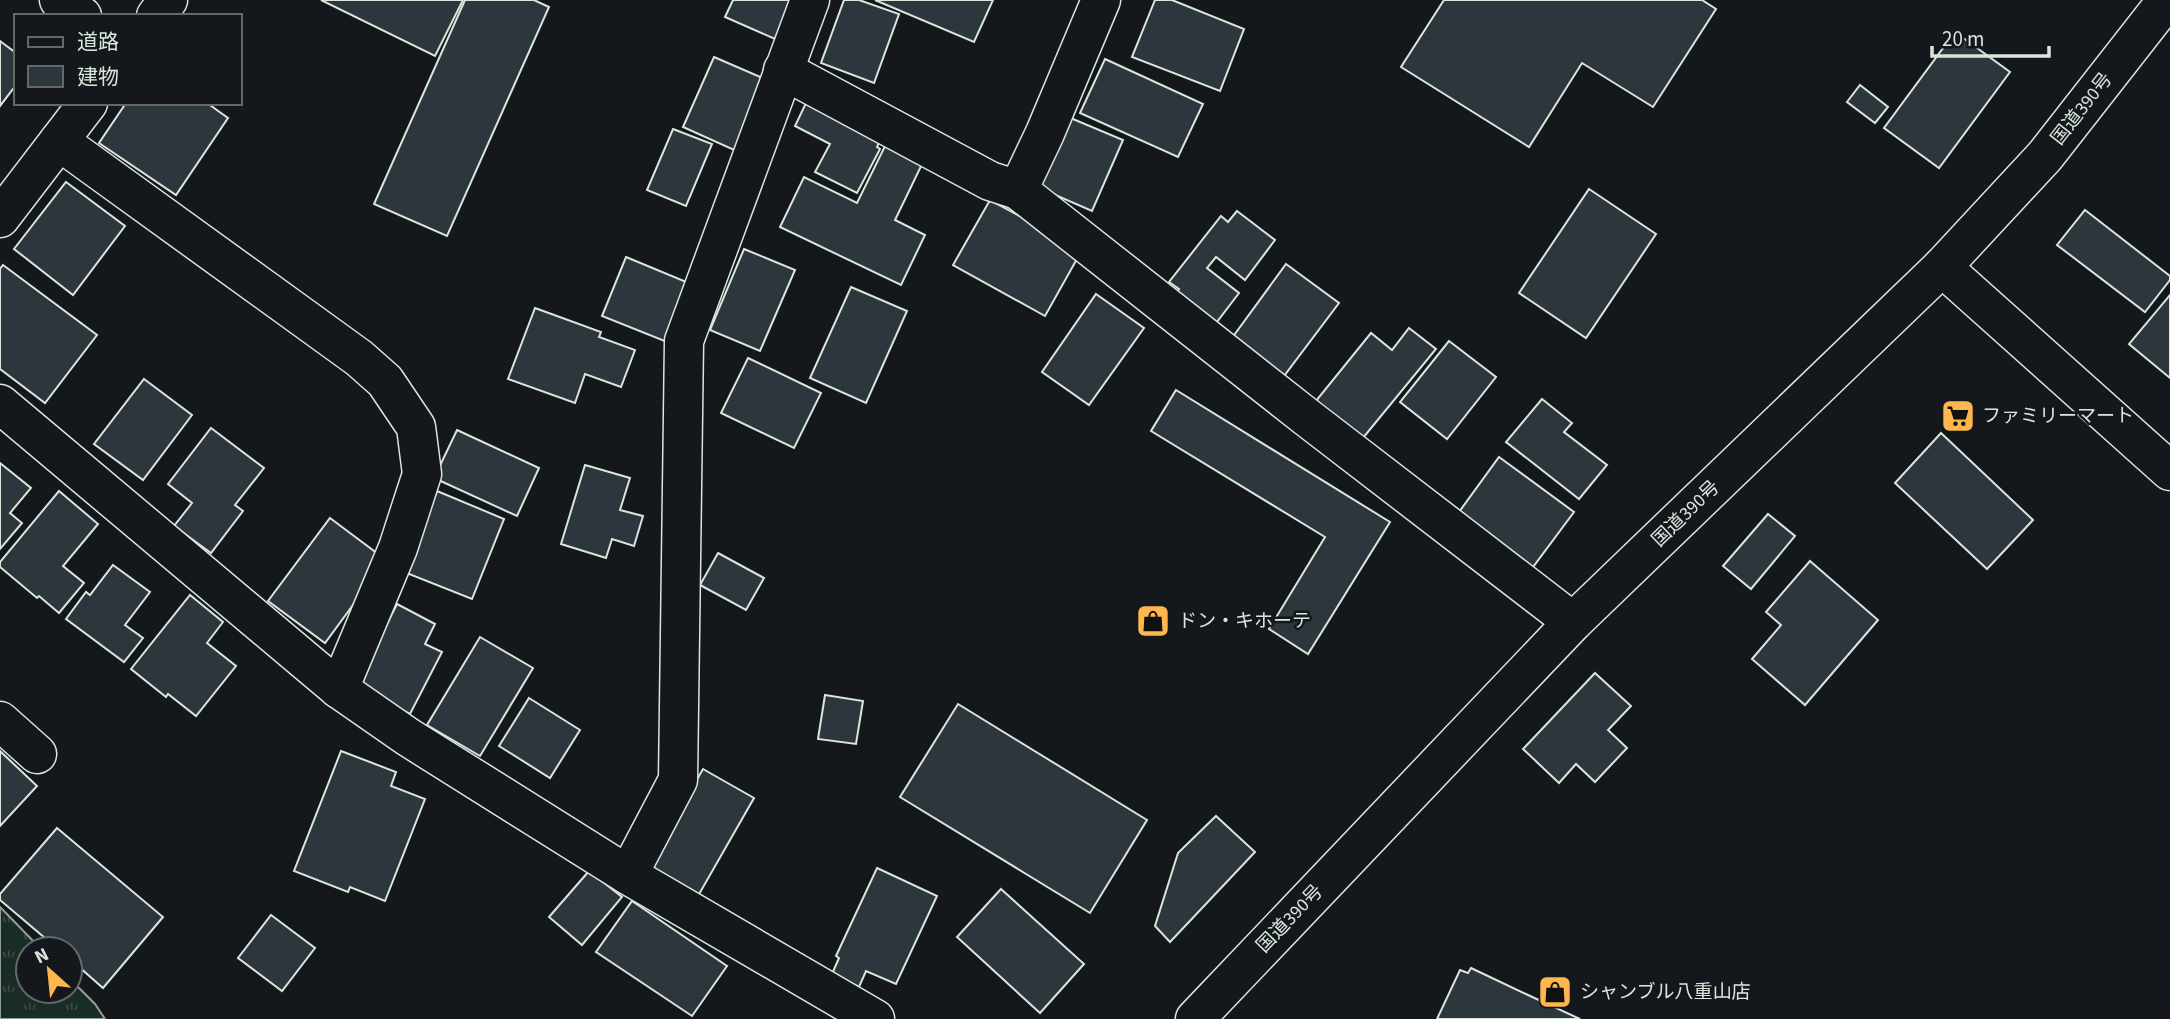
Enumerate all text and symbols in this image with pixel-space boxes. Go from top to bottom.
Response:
legend [14,14,242,105]
scale bar [1932,14,2049,58]
text: 20 m [1942,24,1984,54]
text: 道路 [77,27,119,57]
text: 建物 [77,62,119,92]
street label: 国道390号 [2045,67,2119,151]
supermarket icon: ファミリーマート [1939,397,1977,435]
place label: ファミリーマート [1982,403,2134,430]
street label: 国道390号 [1646,475,1726,553]
shop icon: ドン・キホーテ [1134,602,1172,640]
place label: ドン・キホーテ [1178,608,1311,635]
street label: 国道390号 [1251,879,1329,959]
north arrow [14,935,84,1005]
text: N [30,941,54,971]
shop icon: シャンブル八重山店 [1536,973,1574,1011]
place label: シャンブル八重山店 [1580,979,1750,1006]

